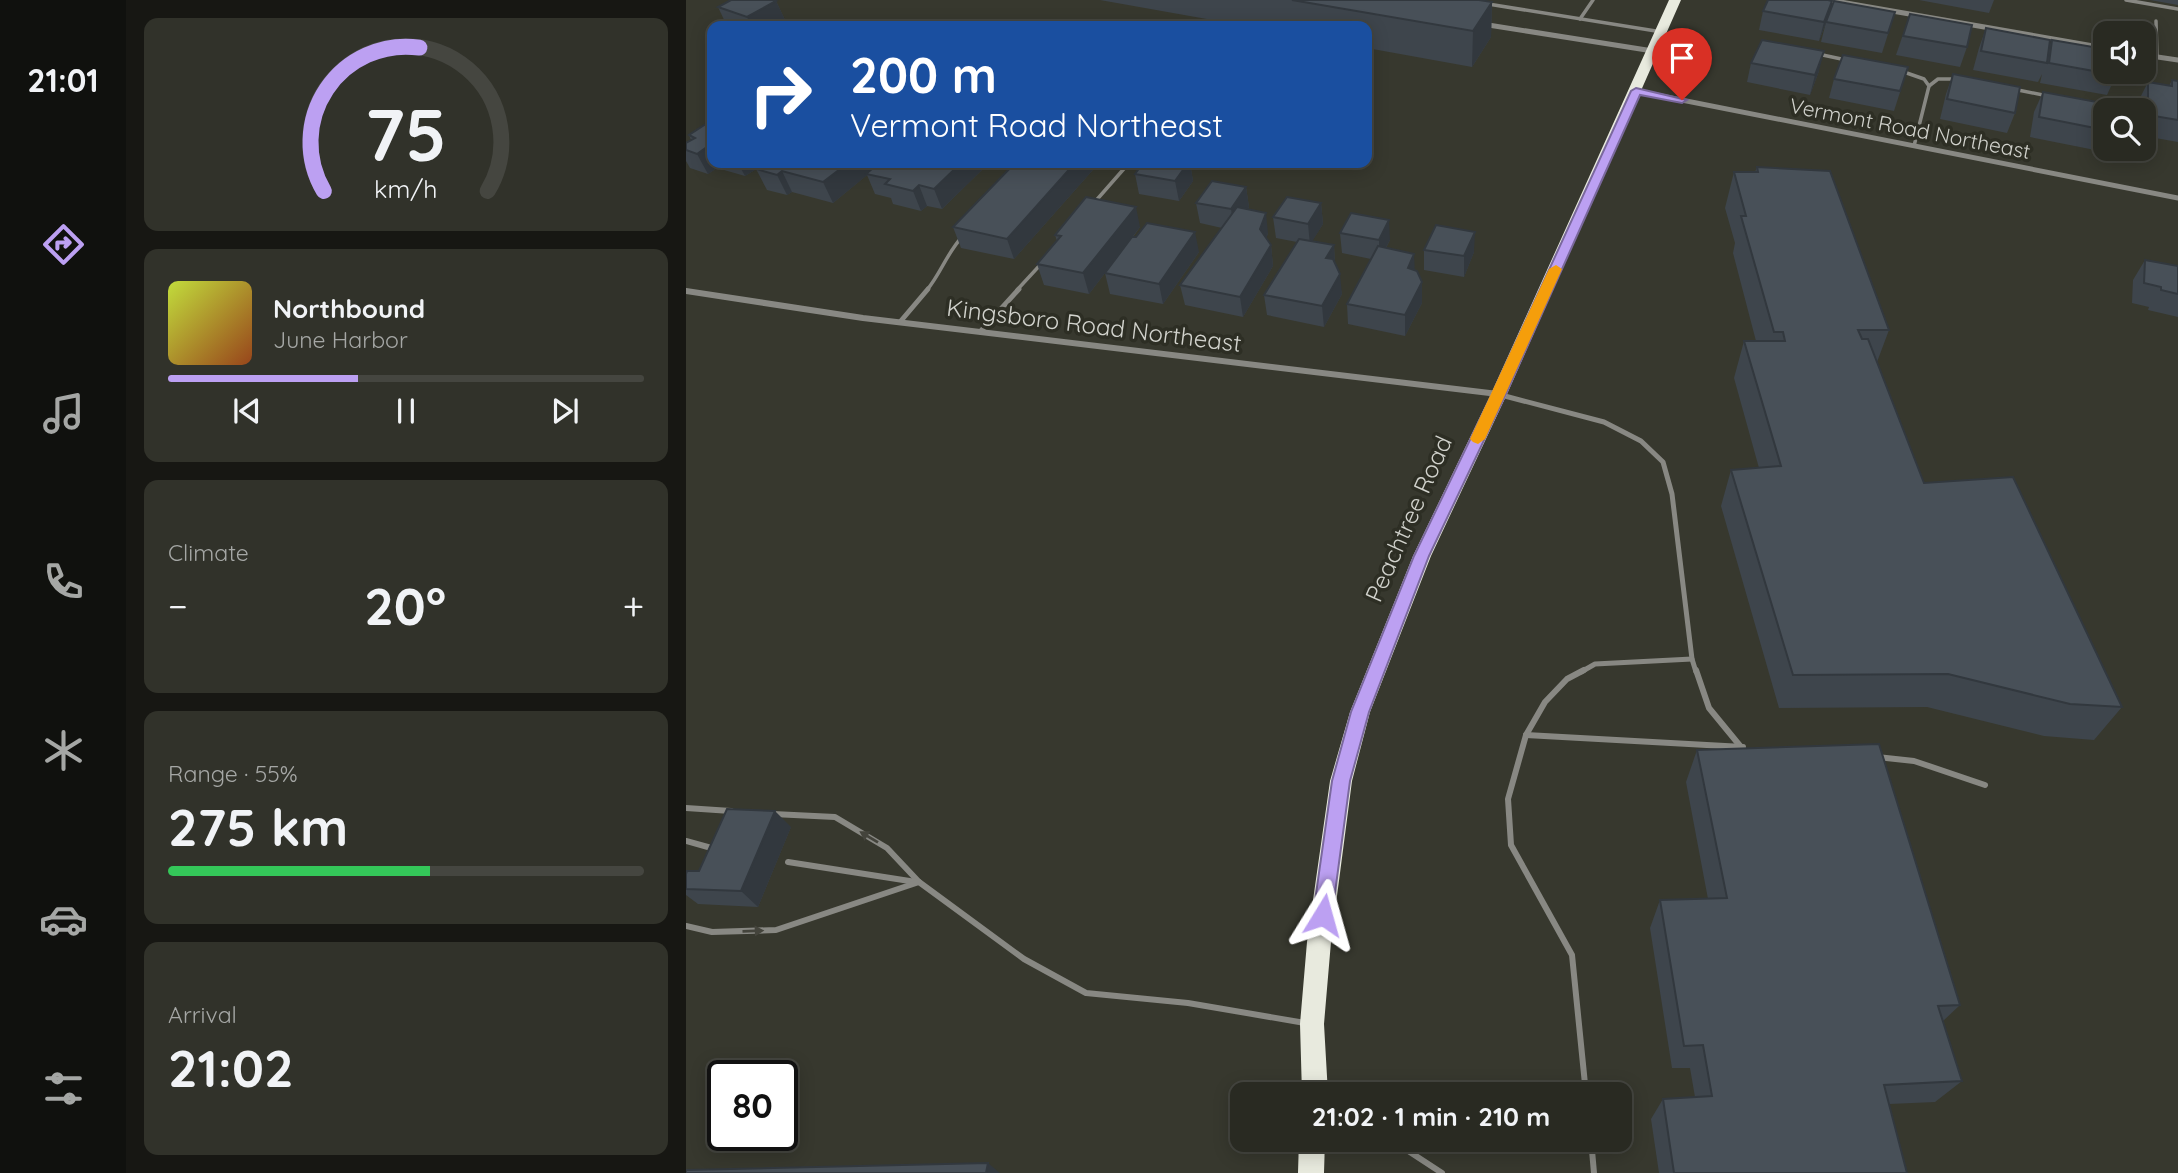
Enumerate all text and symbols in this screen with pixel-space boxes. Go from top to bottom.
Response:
map controls [2093,21,2156,161]
button: sound [2093,21,2156,84]
pin [1652,28,1712,100]
icon: arrive [1663,39,1701,77]
text: 200 m [850,44,997,105]
icon: right [735,49,826,140]
text: 21:01 [27,60,99,100]
text: 75 [365,88,447,179]
street label: Vermont Road Northeast [1788,92,2033,164]
button: search [2093,98,2156,161]
text: Vermont Road Northeast [850,105,1223,145]
text: km/h [374,172,438,203]
icon: directions [39,220,88,269]
text: Northbound [273,292,425,325]
street label: Kingsboro Road Northeast [945,292,1243,358]
text: June Harbor [273,325,408,354]
icon: music [39,389,88,438]
icon: previous [228,392,266,430]
icon: pause [387,392,425,430]
icon: next [546,392,584,430]
street label: Peachtree Road [1358,431,1458,606]
text: Climate [168,538,249,567]
icon: phone [39,557,88,606]
text: 20° [364,573,446,638]
text: − [168,582,188,630]
text: + [623,582,644,630]
icon: climate [39,726,88,775]
text: Range · 55% [168,759,298,788]
text: 275 km [168,794,348,859]
one-way arrow [859,831,878,843]
position arrow [1286,878,1360,952]
icon: car [39,895,88,944]
one-way arrow [743,925,765,937]
text: Arrival [168,1000,237,1029]
text: 21:02 [168,1035,294,1100]
speed limit sign: 80 [707,1060,798,1151]
icon: filters [39,1064,88,1113]
text: 21:02 · 1 min · 210 m [1312,1100,1550,1133]

